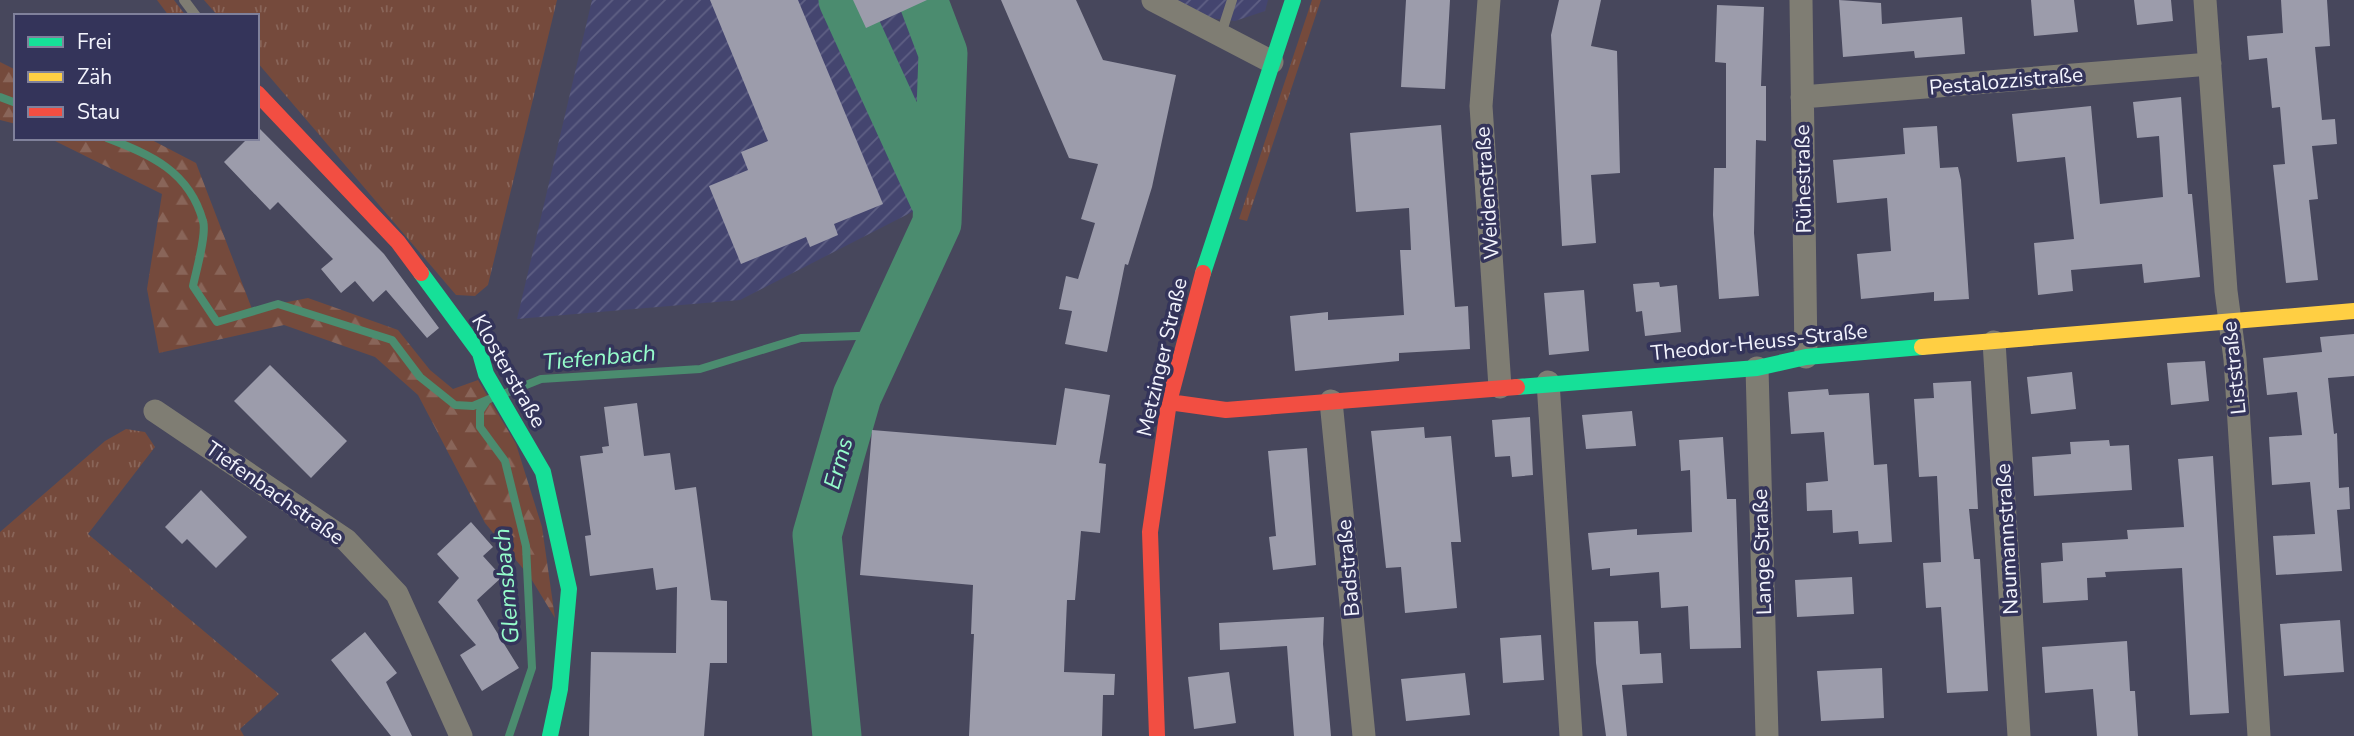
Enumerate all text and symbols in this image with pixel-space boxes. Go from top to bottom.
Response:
legend [14,14,259,140]
text: Frei [77,28,112,56]
street label: Pestalozzistraße [1928,60,2084,102]
text: Zäh [77,63,112,91]
text: Stau [77,98,120,126]
street label: Rühestraße [1788,124,1818,234]
street label: Weidenstraße [1468,126,1506,260]
street label: Metzinger Straße [1130,275,1194,439]
street label: Klosterstraße [465,309,553,433]
street label: Theodor-Heuss-Straße [1649,317,1869,367]
street label: Liststraße [2215,320,2253,416]
water label: Tiefenbach [541,337,657,378]
water label: Erms [816,434,861,493]
street label: Tiefenbachstraße [200,435,350,551]
street label: Naumannstraße [1989,463,2025,615]
street label: Lange Straße [1746,488,1778,616]
street label: Badstraße [1330,518,1366,618]
water label: Glemsbach [486,527,527,645]

